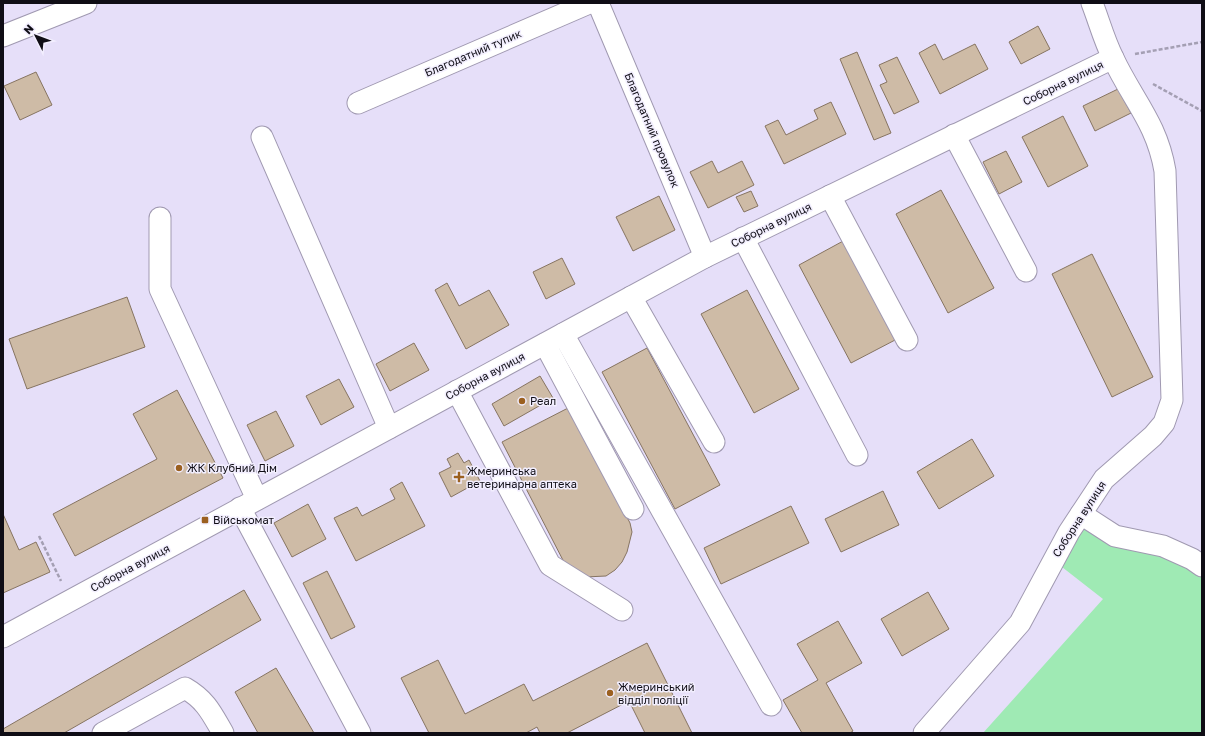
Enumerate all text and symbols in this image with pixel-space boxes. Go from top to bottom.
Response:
north arrow [16,16,56,56]
text: N [21,22,36,36]
street label: Благодатний тупик [422,26,524,79]
street label: Соборна вулиця [1020,57,1105,108]
street label: Благодатний провулок [622,70,683,190]
street label: Соборна вулиця [728,199,813,250]
street label: Соборна вулиця [443,349,527,402]
place label: Реал [530,394,556,407]
marker: Реал [517,396,527,406]
place label: ЖК Клубний Дім [187,461,277,474]
marker: ЖК Клубний Дім [174,463,184,473]
place label: Жмеринська ветеринарна аптека [467,464,577,490]
marker: Жмеринська ветеринарна аптека [454,472,464,482]
street label: Соборна вулиця [1049,478,1108,559]
place label: Військомат [213,513,275,526]
marker: Військомат [200,515,210,525]
street label: Соборна вулиця [88,541,172,594]
place label: Жмеринський відділ поліції [618,680,695,706]
marker: Жмеринський відділ поліції [605,688,615,698]

